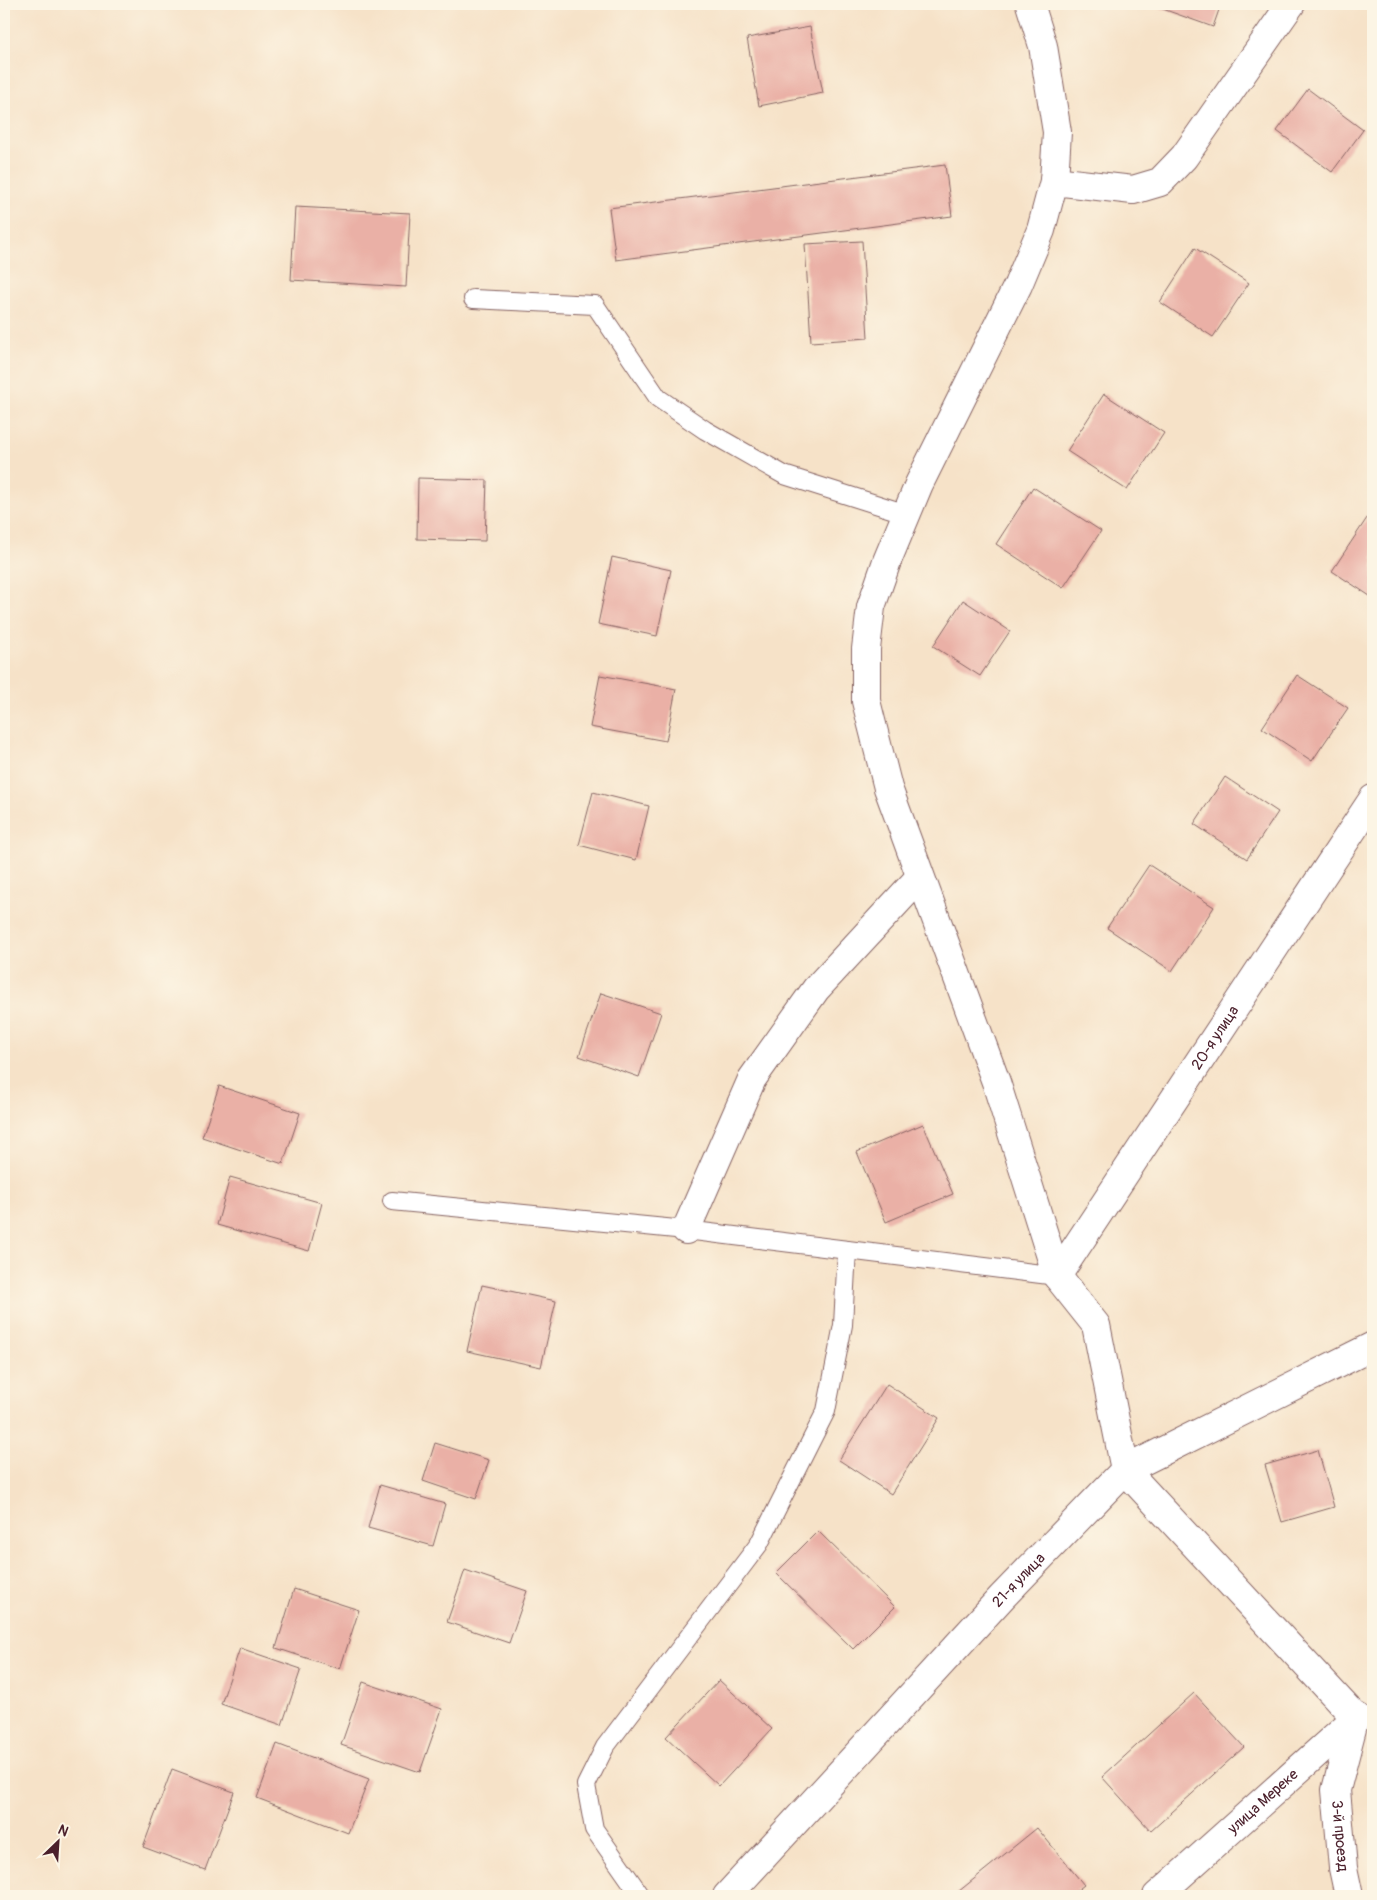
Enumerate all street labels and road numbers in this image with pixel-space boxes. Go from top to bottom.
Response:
street label: 20-я улица [1187,1002,1243,1073]
street label: 21-я улица [988,1549,1050,1611]
street label: улица Мереке [1223,1765,1303,1839]
street label: 3-й проезд [1327,1799,1352,1873]

